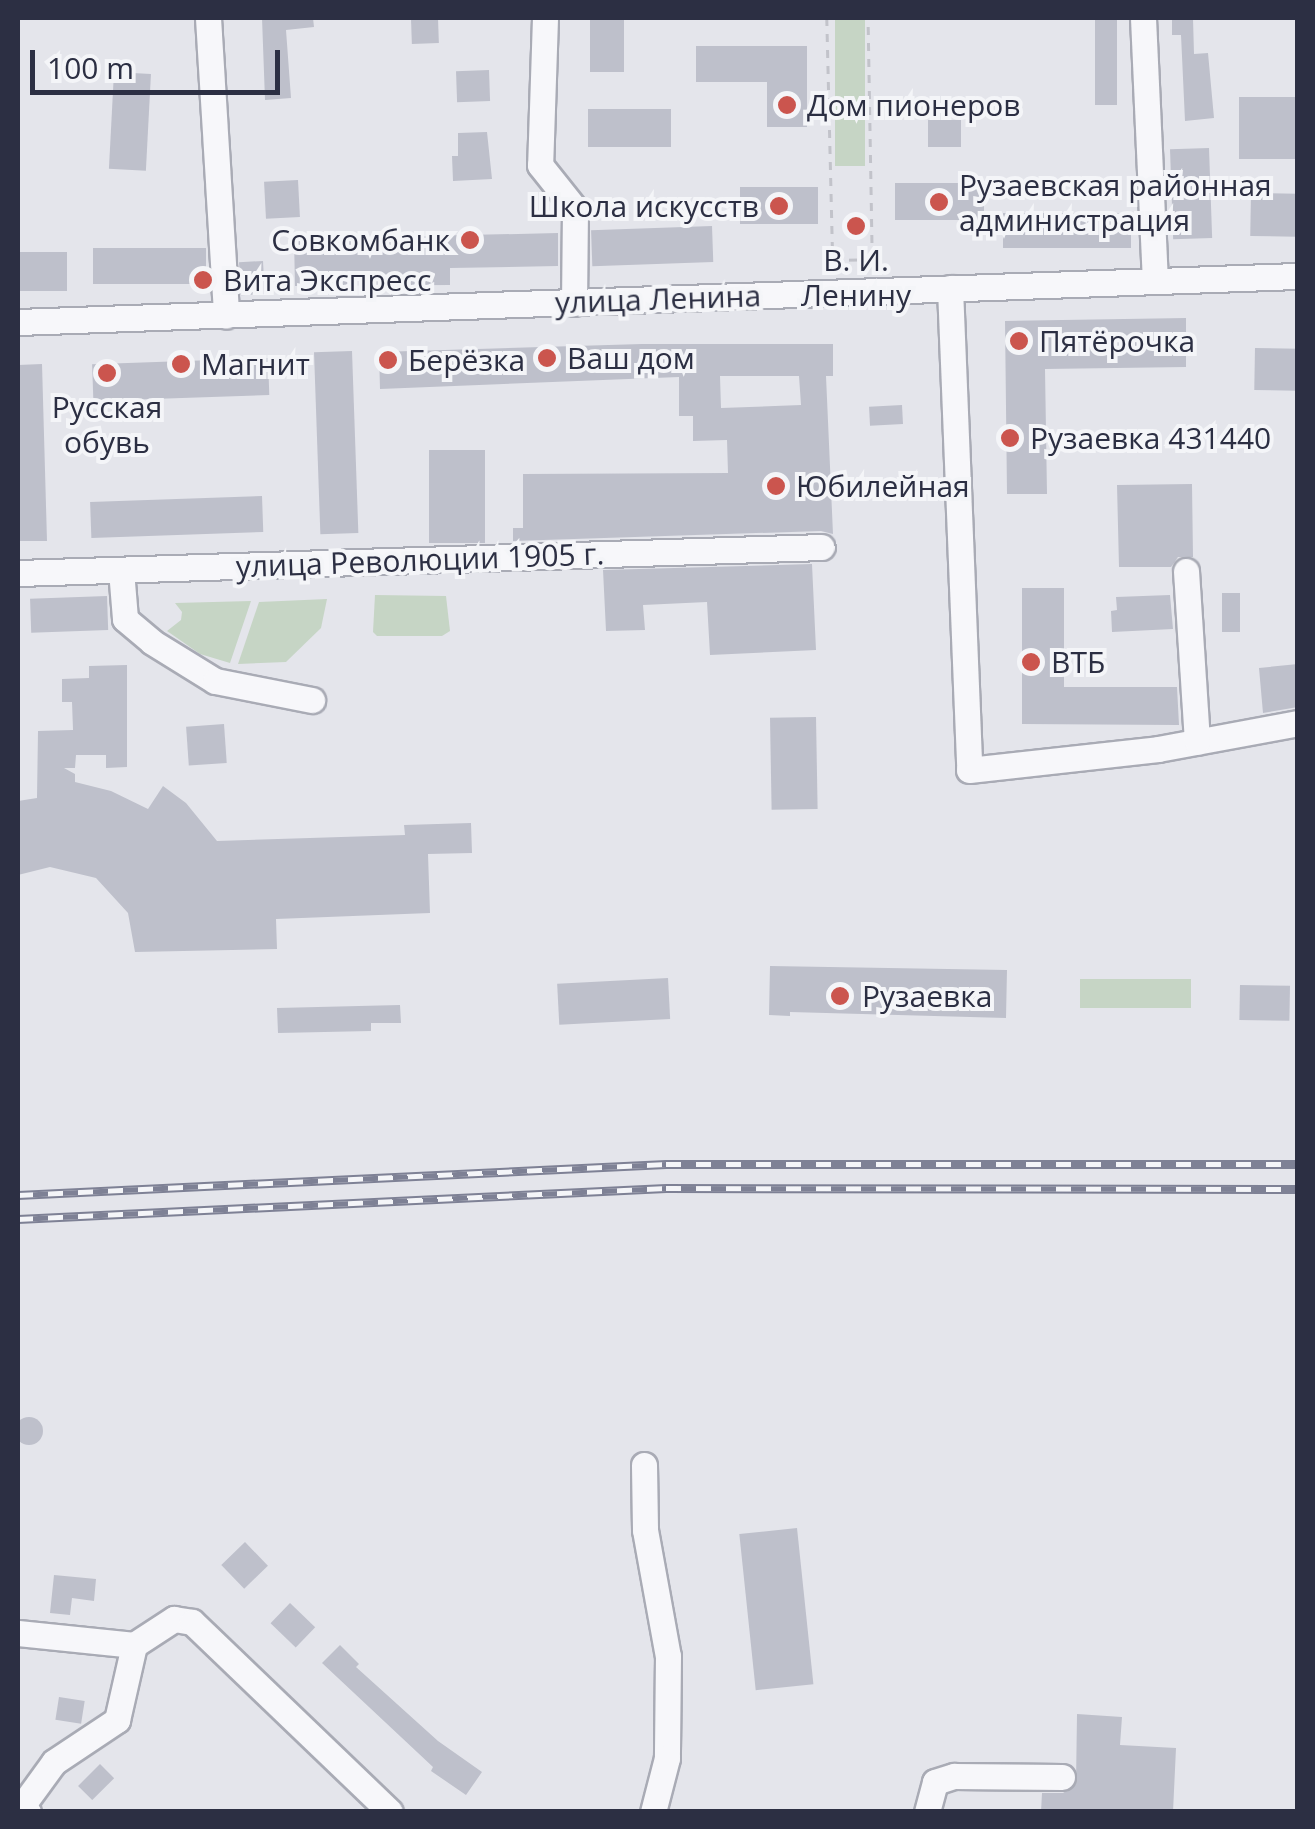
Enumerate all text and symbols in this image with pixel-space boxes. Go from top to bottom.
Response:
scale bar [35,30,285,92]
text: 100 m [47,47,134,88]
place label: Дом пионеров [807,87,1021,123]
marker: Дом пионеров [776,94,798,116]
place label: Рузаевская районная администрация [959,167,1272,238]
place label: Школа искусств [529,188,759,224]
marker: Рузаевская районная администрация [928,191,950,213]
marker: Школа искусств [768,195,790,217]
marker: В. И. Ленину [845,215,867,237]
place label: Совкомбанк [271,222,450,258]
marker: Совкомбанк [459,229,481,251]
place label: В. И. Ленину [801,242,911,312]
place label: Вита Экспресс [223,262,431,298]
marker: Вита Экспресс [192,269,214,291]
street label: улица Ленина [554,277,762,321]
place label: Пятёрочка [1039,323,1195,359]
marker: Пятёрочка [1008,330,1030,352]
place label: Ваш дом [567,340,695,376]
place label: Берёзка [408,342,525,378]
place label: Магнит [201,346,310,382]
marker: Ваш дом [536,347,558,369]
marker: Берёзка [377,349,399,371]
marker: Магнит [170,353,192,375]
marker: Русская обувь [96,362,118,384]
place label: Русская обувь [52,389,162,460]
place label: Рузаевка 431440 [1030,420,1271,456]
marker: Рузаевка 431440 [999,427,1021,449]
place label: Юбилейная [796,468,970,504]
marker: Юбилейная [765,475,787,497]
street label: улица Революции 1905 г. [235,536,605,584]
place label: ВТБ [1051,644,1105,680]
marker: ВТБ [1020,651,1042,673]
place label: Рузаевка [862,978,992,1014]
marker: Рузаевка [827,983,853,1009]

